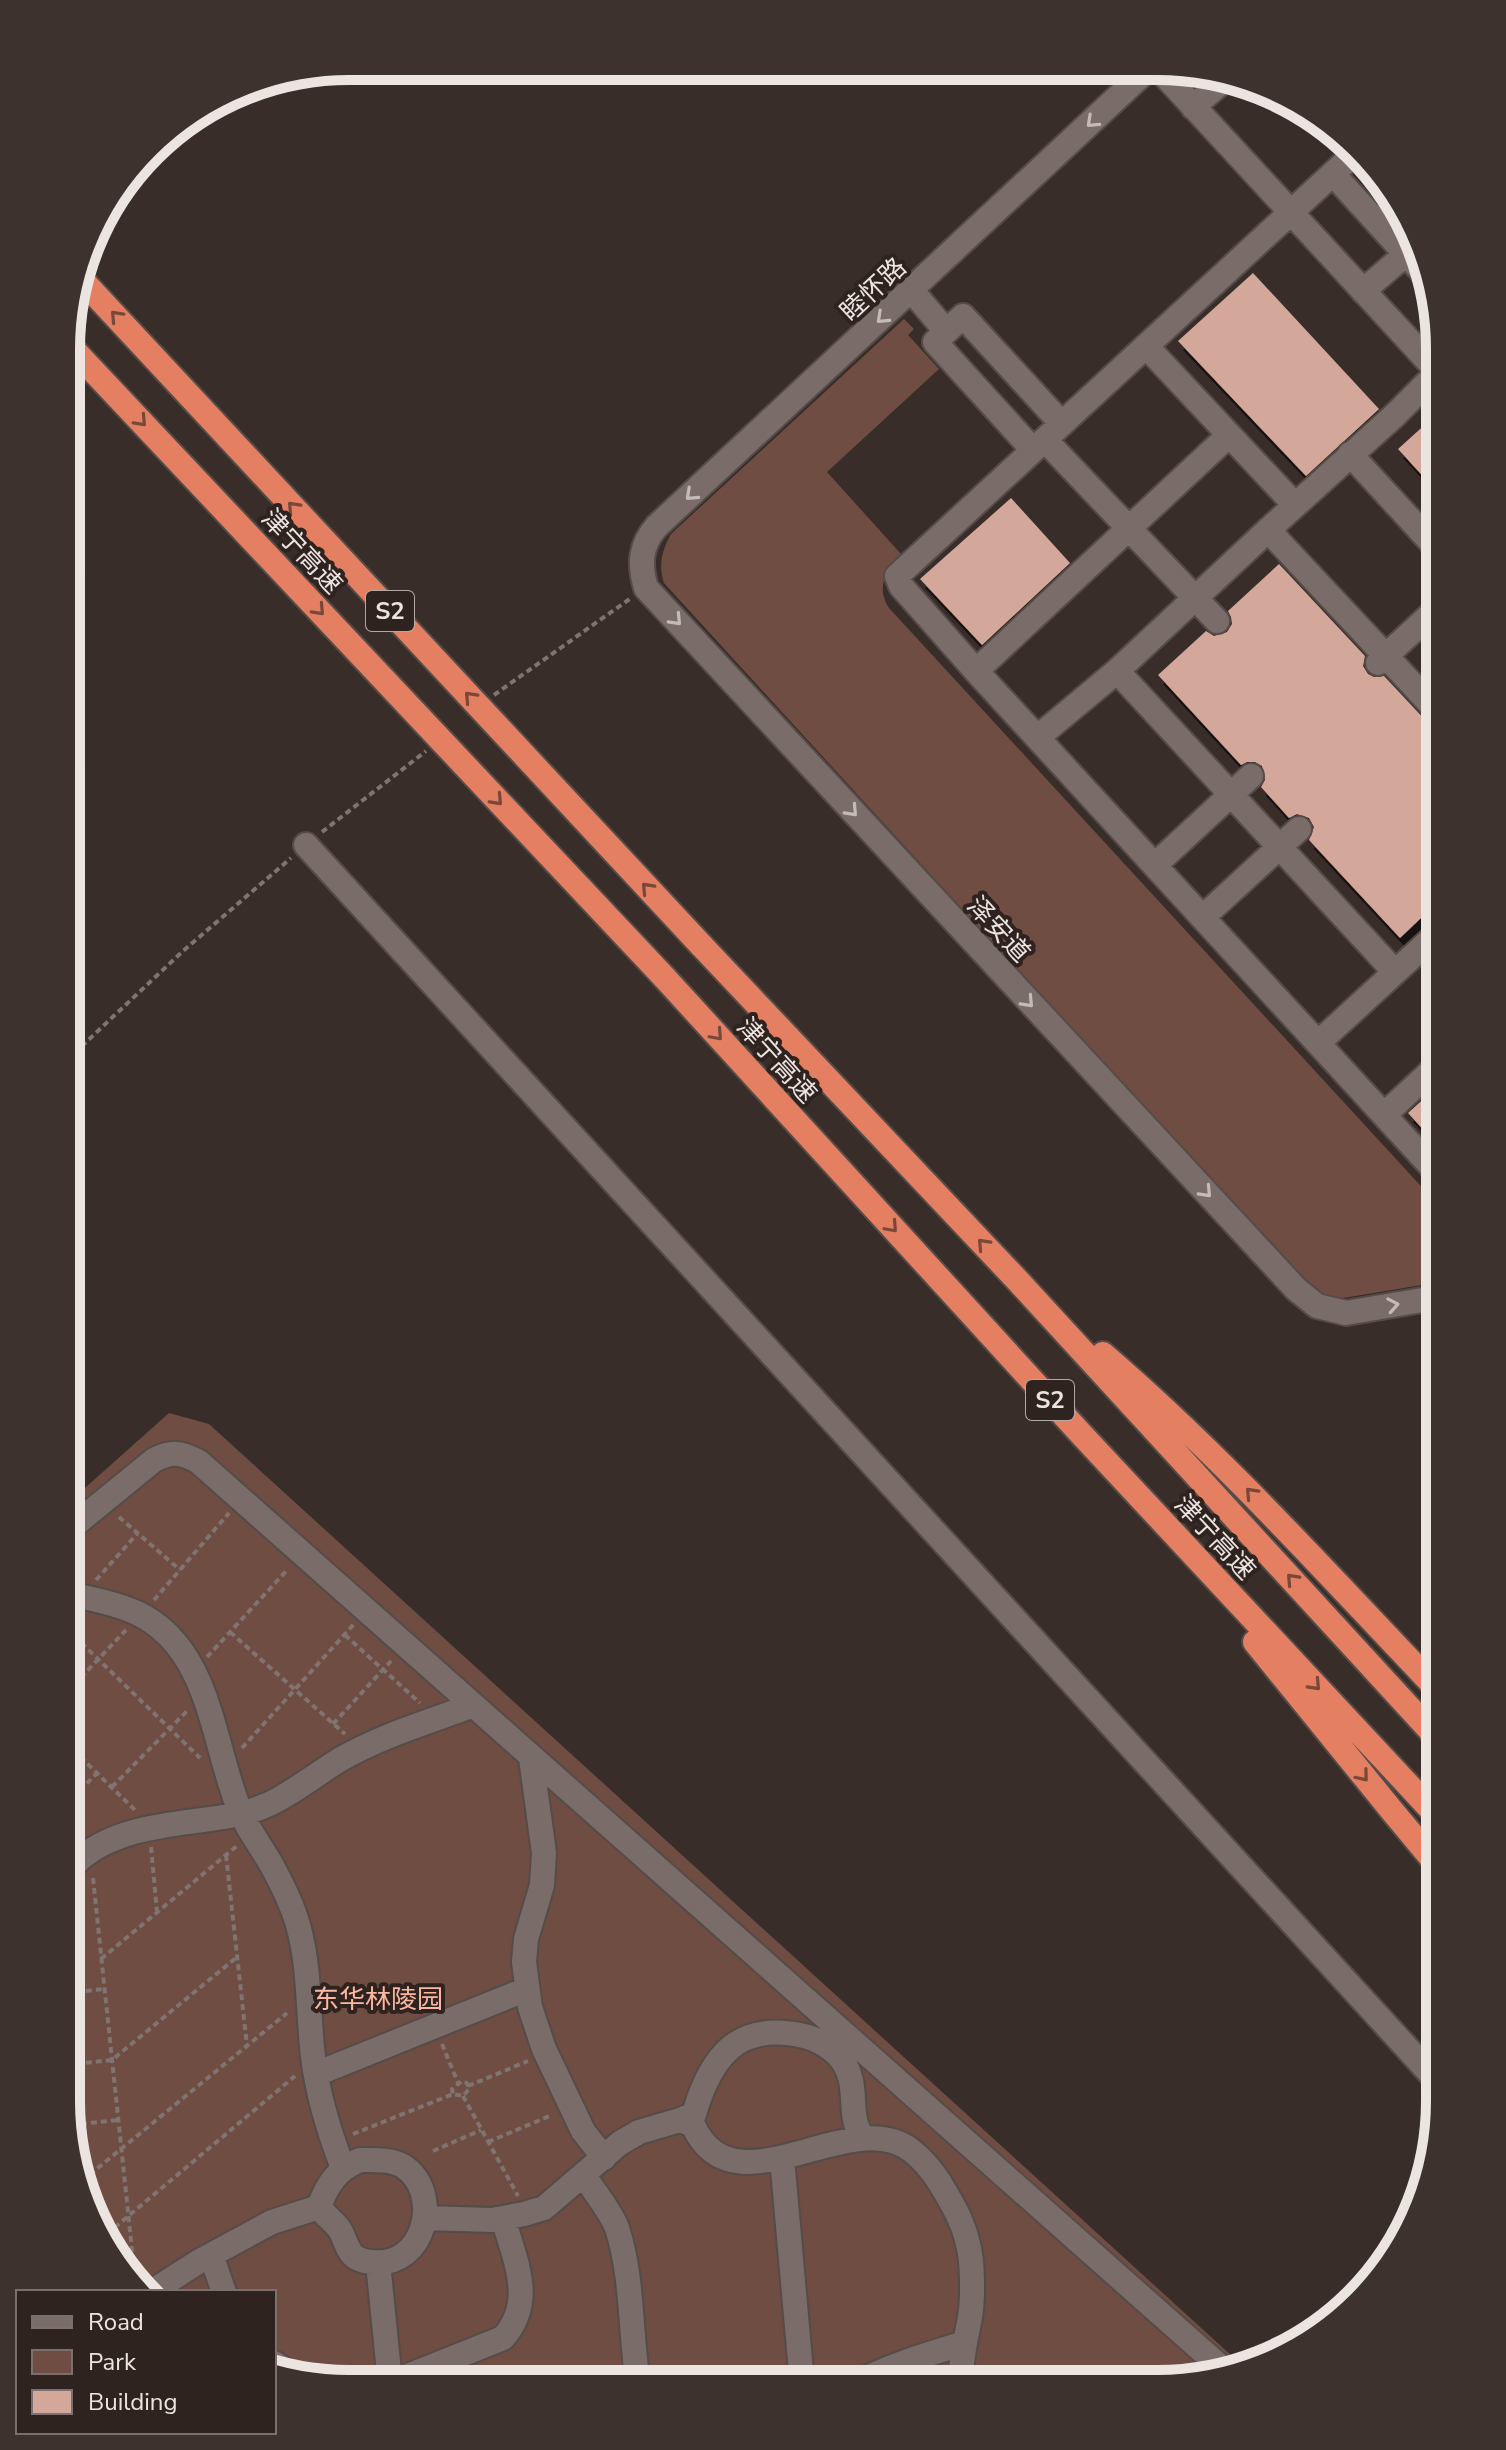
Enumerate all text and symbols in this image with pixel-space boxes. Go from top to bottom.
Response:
one-way arrow [1087,112,1101,127]
street label: 睦怀路 [833,250,914,329]
one-way arrow [877,309,891,324]
one-way arrow [112,311,126,326]
one-way arrow [131,412,146,426]
one-way arrow [685,485,700,499]
street label: 津宁高速 [253,501,350,601]
one-way arrow [289,501,303,516]
road number: S2 [366,591,414,631]
one-way arrow [310,601,324,616]
one-way arrow [666,611,681,625]
one-way arrow [465,692,480,706]
one-way arrow [488,790,502,805]
one-way arrow [842,802,857,816]
one-way arrow [643,882,657,897]
street label: 泽安道 [959,889,1038,970]
one-way arrow [1019,993,1034,1007]
street label: 津宁高速 [729,1010,824,1111]
one-way arrow [707,1025,722,1040]
one-way arrow [1196,1183,1210,1198]
one-way arrow [883,1218,897,1232]
one-way arrow [978,1239,992,1253]
one-way arrow [1386,1298,1400,1315]
road number: S2 [1026,1380,1074,1420]
street label: 津宁高速 [1166,1487,1263,1587]
one-way arrow [1246,1488,1261,1502]
one-way arrow [1287,1574,1302,1589]
one-way arrow [1306,1676,1320,1691]
one-way arrow [1353,1767,1368,1781]
park label: 东华林陵园 [313,1982,443,2017]
legend [16,2290,276,2434]
text: Road [88,2306,144,2338]
text: Park [88,2346,137,2378]
text: Building [88,2386,178,2418]

